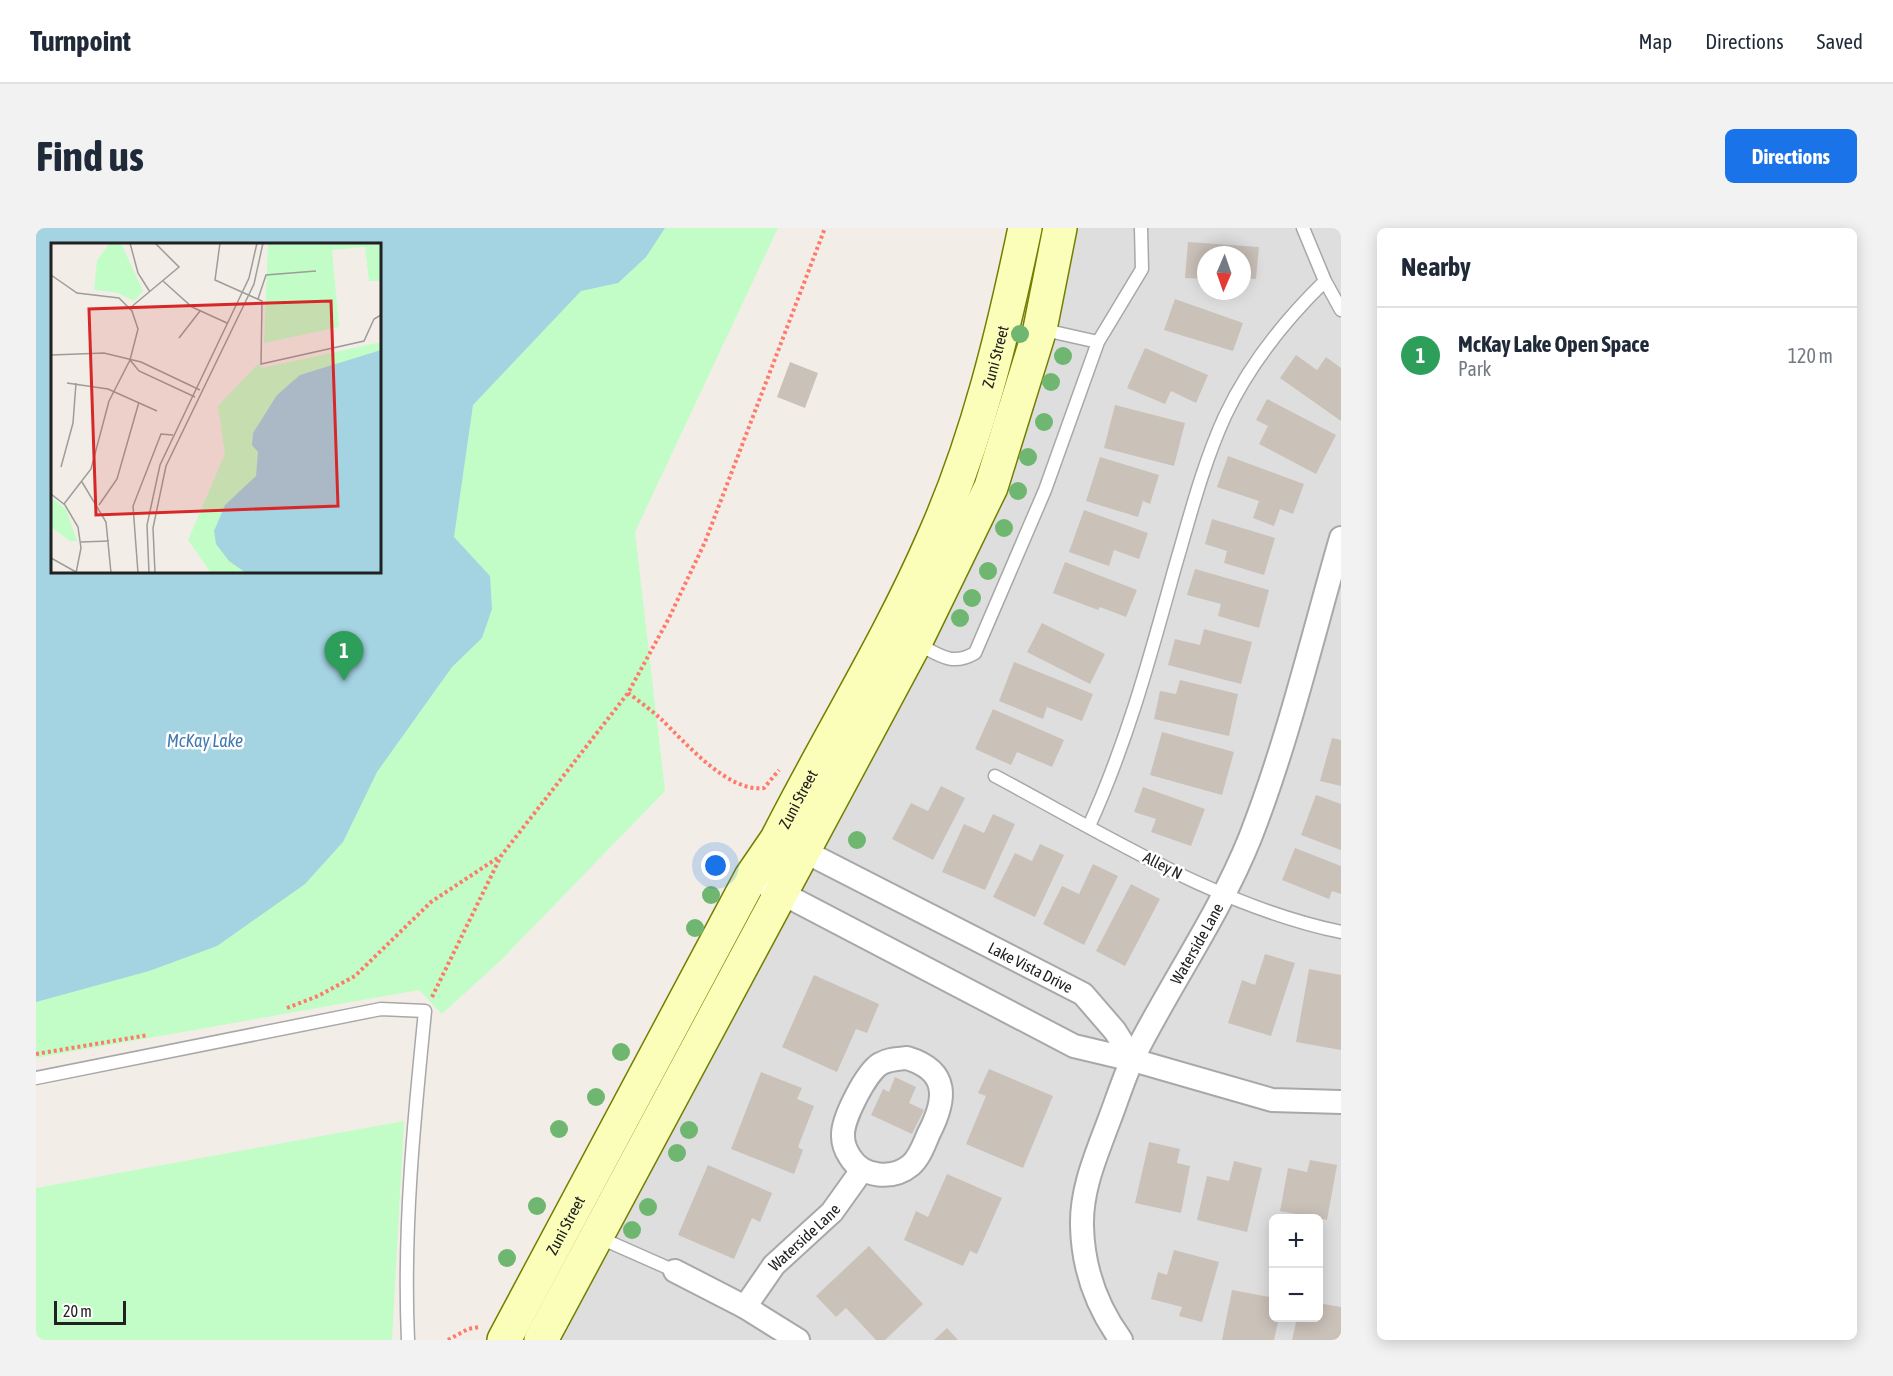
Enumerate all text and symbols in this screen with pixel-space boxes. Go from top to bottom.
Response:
text: Turnpoint [30,25,131,57]
text: Map [1638,29,1672,53]
text: Directions [1705,29,1784,53]
text: Saved [1817,29,1863,53]
button: Directions [1725,129,1857,183]
text: Find us [36,132,144,180]
inset map [51,243,381,573]
north arrow [1197,246,1251,300]
text: Nearby [1401,252,1471,282]
street label: Zuni Street [978,323,1012,390]
text: McKay Lake Open Space [1458,331,1650,357]
text: 1 [1416,344,1425,367]
text: 120 m [1788,344,1833,367]
text: Park [1458,357,1491,380]
pin: 1 [324,632,364,681]
water label: McKay Lake [167,730,243,751]
street label: Zuni Street [775,766,821,831]
street label: Alley N [1140,848,1186,883]
your location [701,851,730,880]
street label: Waterside Lane [1167,900,1227,987]
street label: Lake Vista Drive [985,938,1076,996]
street label: Zuni Street [542,1193,588,1258]
street label: Waterside Lane [765,1201,844,1274]
map controls [1269,1214,1323,1322]
button: + [1269,1214,1323,1268]
button: − [1269,1268,1323,1322]
scale bar [54,1298,126,1326]
text: 20 m [63,1302,92,1320]

